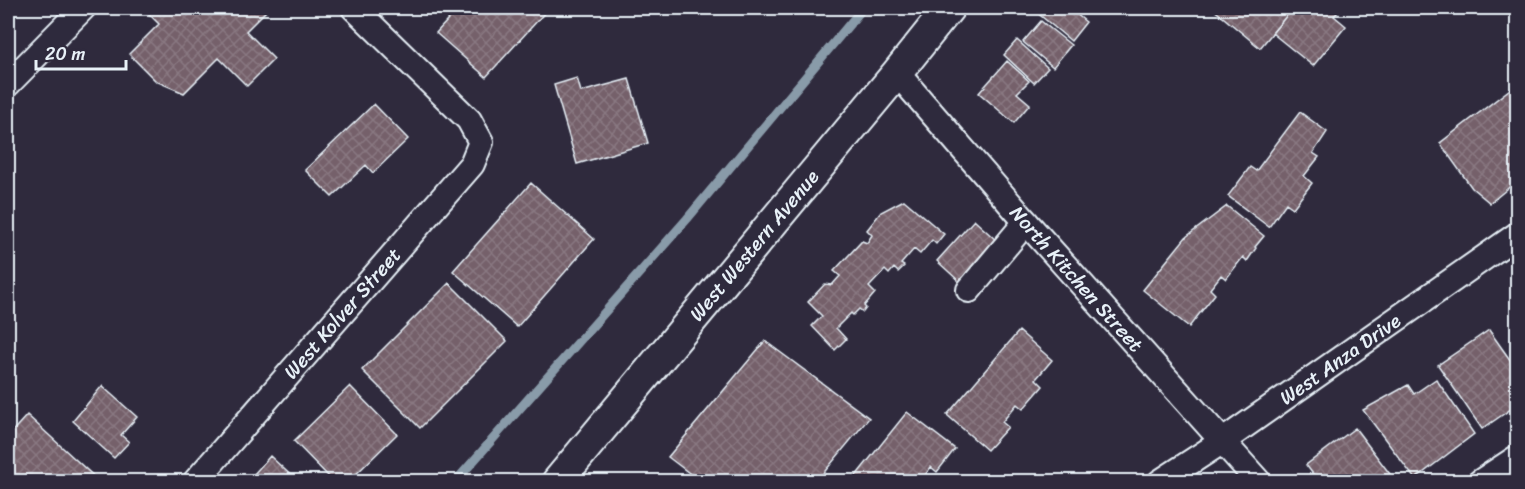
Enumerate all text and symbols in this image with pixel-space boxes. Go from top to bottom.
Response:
scale bar [36,33,126,71]
text: 20 m [45,38,85,70]
street label: West Western Avenue [680,161,828,329]
street label: North Kitchen Street [1001,197,1153,360]
street label: West Kolver Street [274,239,410,387]
street label: West Anza Drive [1272,304,1408,414]

